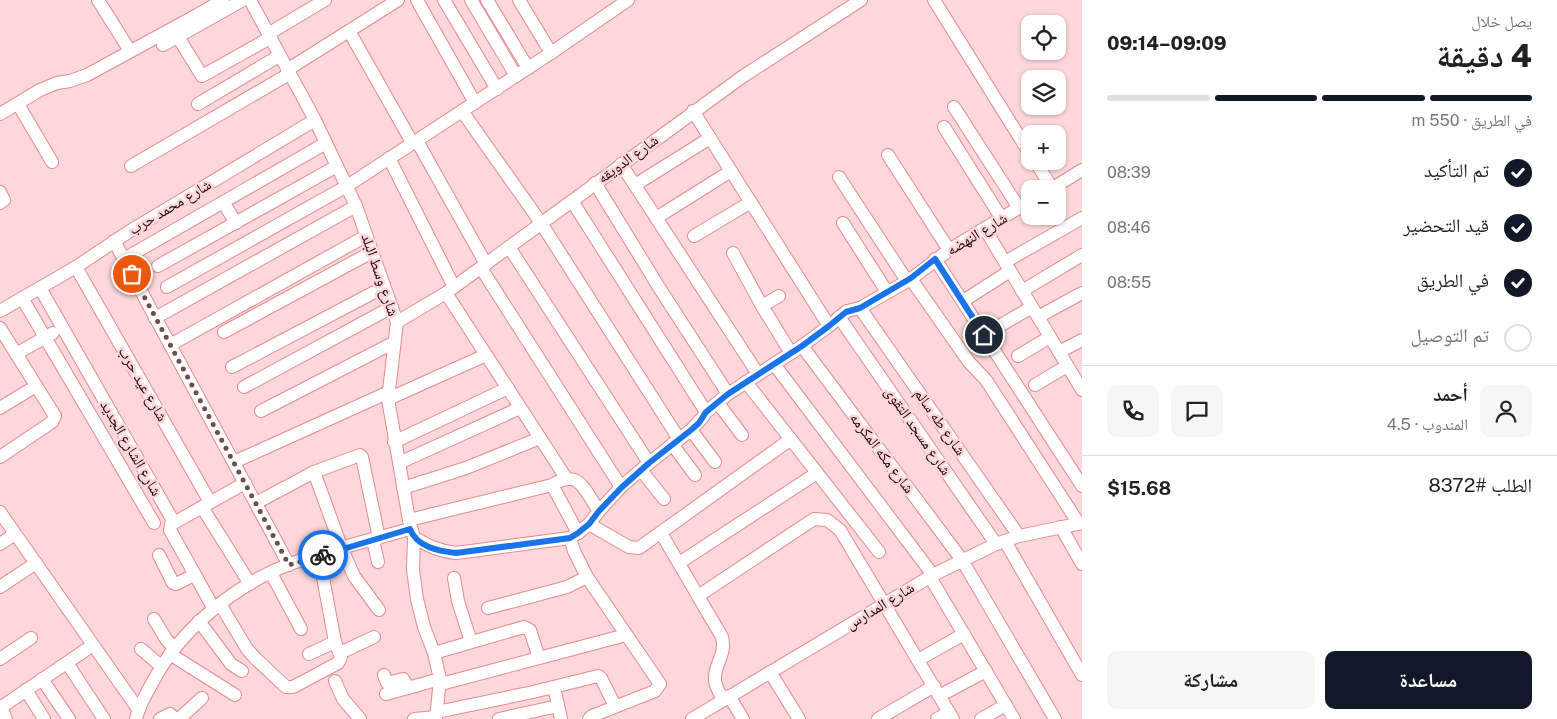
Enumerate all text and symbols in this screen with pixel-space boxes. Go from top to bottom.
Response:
text: يصل خلال [1471,12,1532,31]
map controls [1021,15,1066,225]
button: locate [1021,15,1066,60]
text: 09:09–09:14 [1107,32,1227,54]
text: 4 دقيقة [1436,37,1532,74]
button: layers [1021,70,1066,115]
text: في الطريق · 550 m [1412,111,1532,130]
button: + [1021,125,1066,170]
street label: شارع الدويقه [594,131,663,188]
text: تم التأكيد [1424,159,1489,181]
icon: check [1504,159,1532,187]
text: 08:39 [1107,163,1151,182]
street label: شارع محمد حرب [125,175,215,240]
button: − [1021,180,1066,225]
street label: شارع النهضه [943,209,1011,260]
text: قيد التحضير [1403,214,1489,236]
icon: check [1504,214,1532,242]
text: 08:46 [1107,218,1151,237]
street label: شارع وسط البلد [357,231,403,319]
pin [111,253,153,295]
icon: bag [118,260,146,288]
text: في الطريق [1416,269,1489,291]
icon: check [1504,269,1532,297]
text: 08:55 [1107,273,1151,292]
pin [963,314,1005,356]
icon: home [970,321,998,349]
text: تم التوصيل [1411,324,1489,346]
street label: شارع عيد حرب [114,344,172,425]
street label: شارع مسجد التقوى [880,383,955,479]
text: أحمد [1433,383,1468,405]
street label: شارع طه سالم [910,385,970,459]
button: phone [1107,385,1159,437]
button: chat [1171,385,1223,437]
button: person [1480,385,1532,437]
street label: شارع الشارع الجديد [96,397,166,500]
street label: شارع مكه المكرمه [845,409,918,497]
text: المندوب · 4.5 [1387,415,1468,434]
text: الطلب #8372 [1429,474,1532,496]
text: $15.68 [1107,477,1171,499]
courier [298,530,348,580]
icon: bike [309,541,337,569]
street label: شارع المدارس [842,578,918,634]
button: مشاركة [1107,651,1315,709]
button: مساعدة [1325,651,1532,709]

